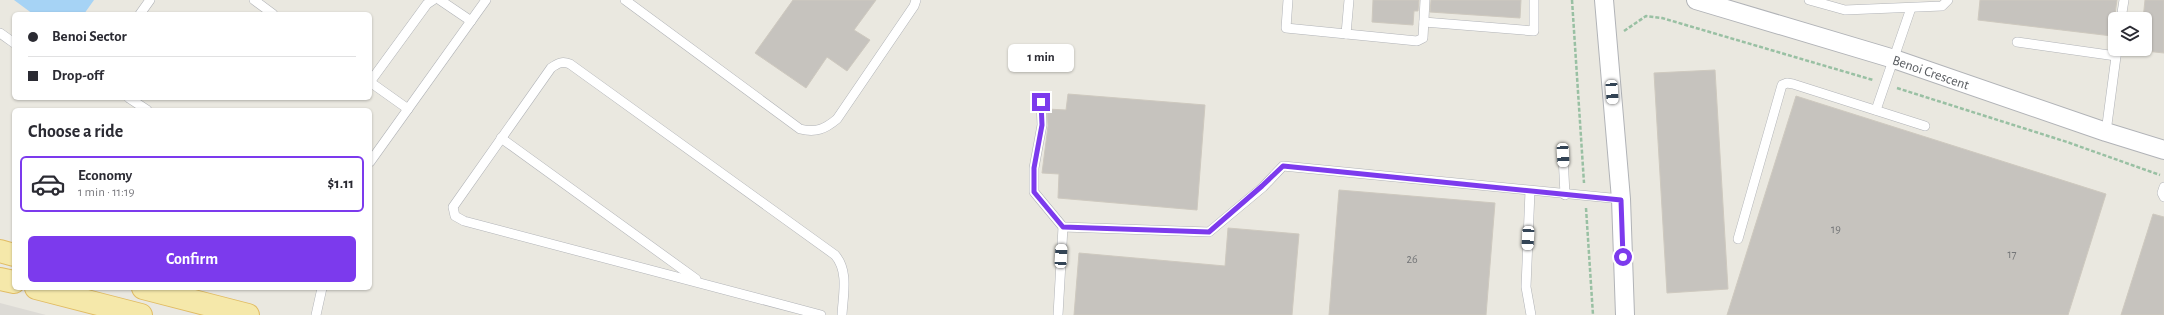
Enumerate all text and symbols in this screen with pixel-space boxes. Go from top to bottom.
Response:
map controls [2108,12,2152,56]
button: layers [2108,12,2152,56]
text: Benoi Sector [52,29,127,44]
callout: 1 min [1008,44,1074,72]
text: 1 min [1027,51,1055,64]
street label: Benoi Crescent [1890,53,1971,93]
text: Drop-off [52,68,104,83]
car [1605,80,1619,104]
route end [1032,93,1050,111]
text: Choose a ride [28,123,123,141]
car [1556,143,1570,167]
icon: car [30,166,66,202]
text: Economy [78,168,132,183]
text: $1.11 [328,176,354,191]
text: 1 min · 11:19 [78,186,135,199]
house number: 19 [1831,223,1841,235]
car [1521,226,1535,250]
button: Confirm [28,236,356,282]
car [1054,244,1068,268]
route start [1614,248,1632,266]
house number: 17 [2007,248,2017,260]
house number: 26 [1406,253,1418,265]

